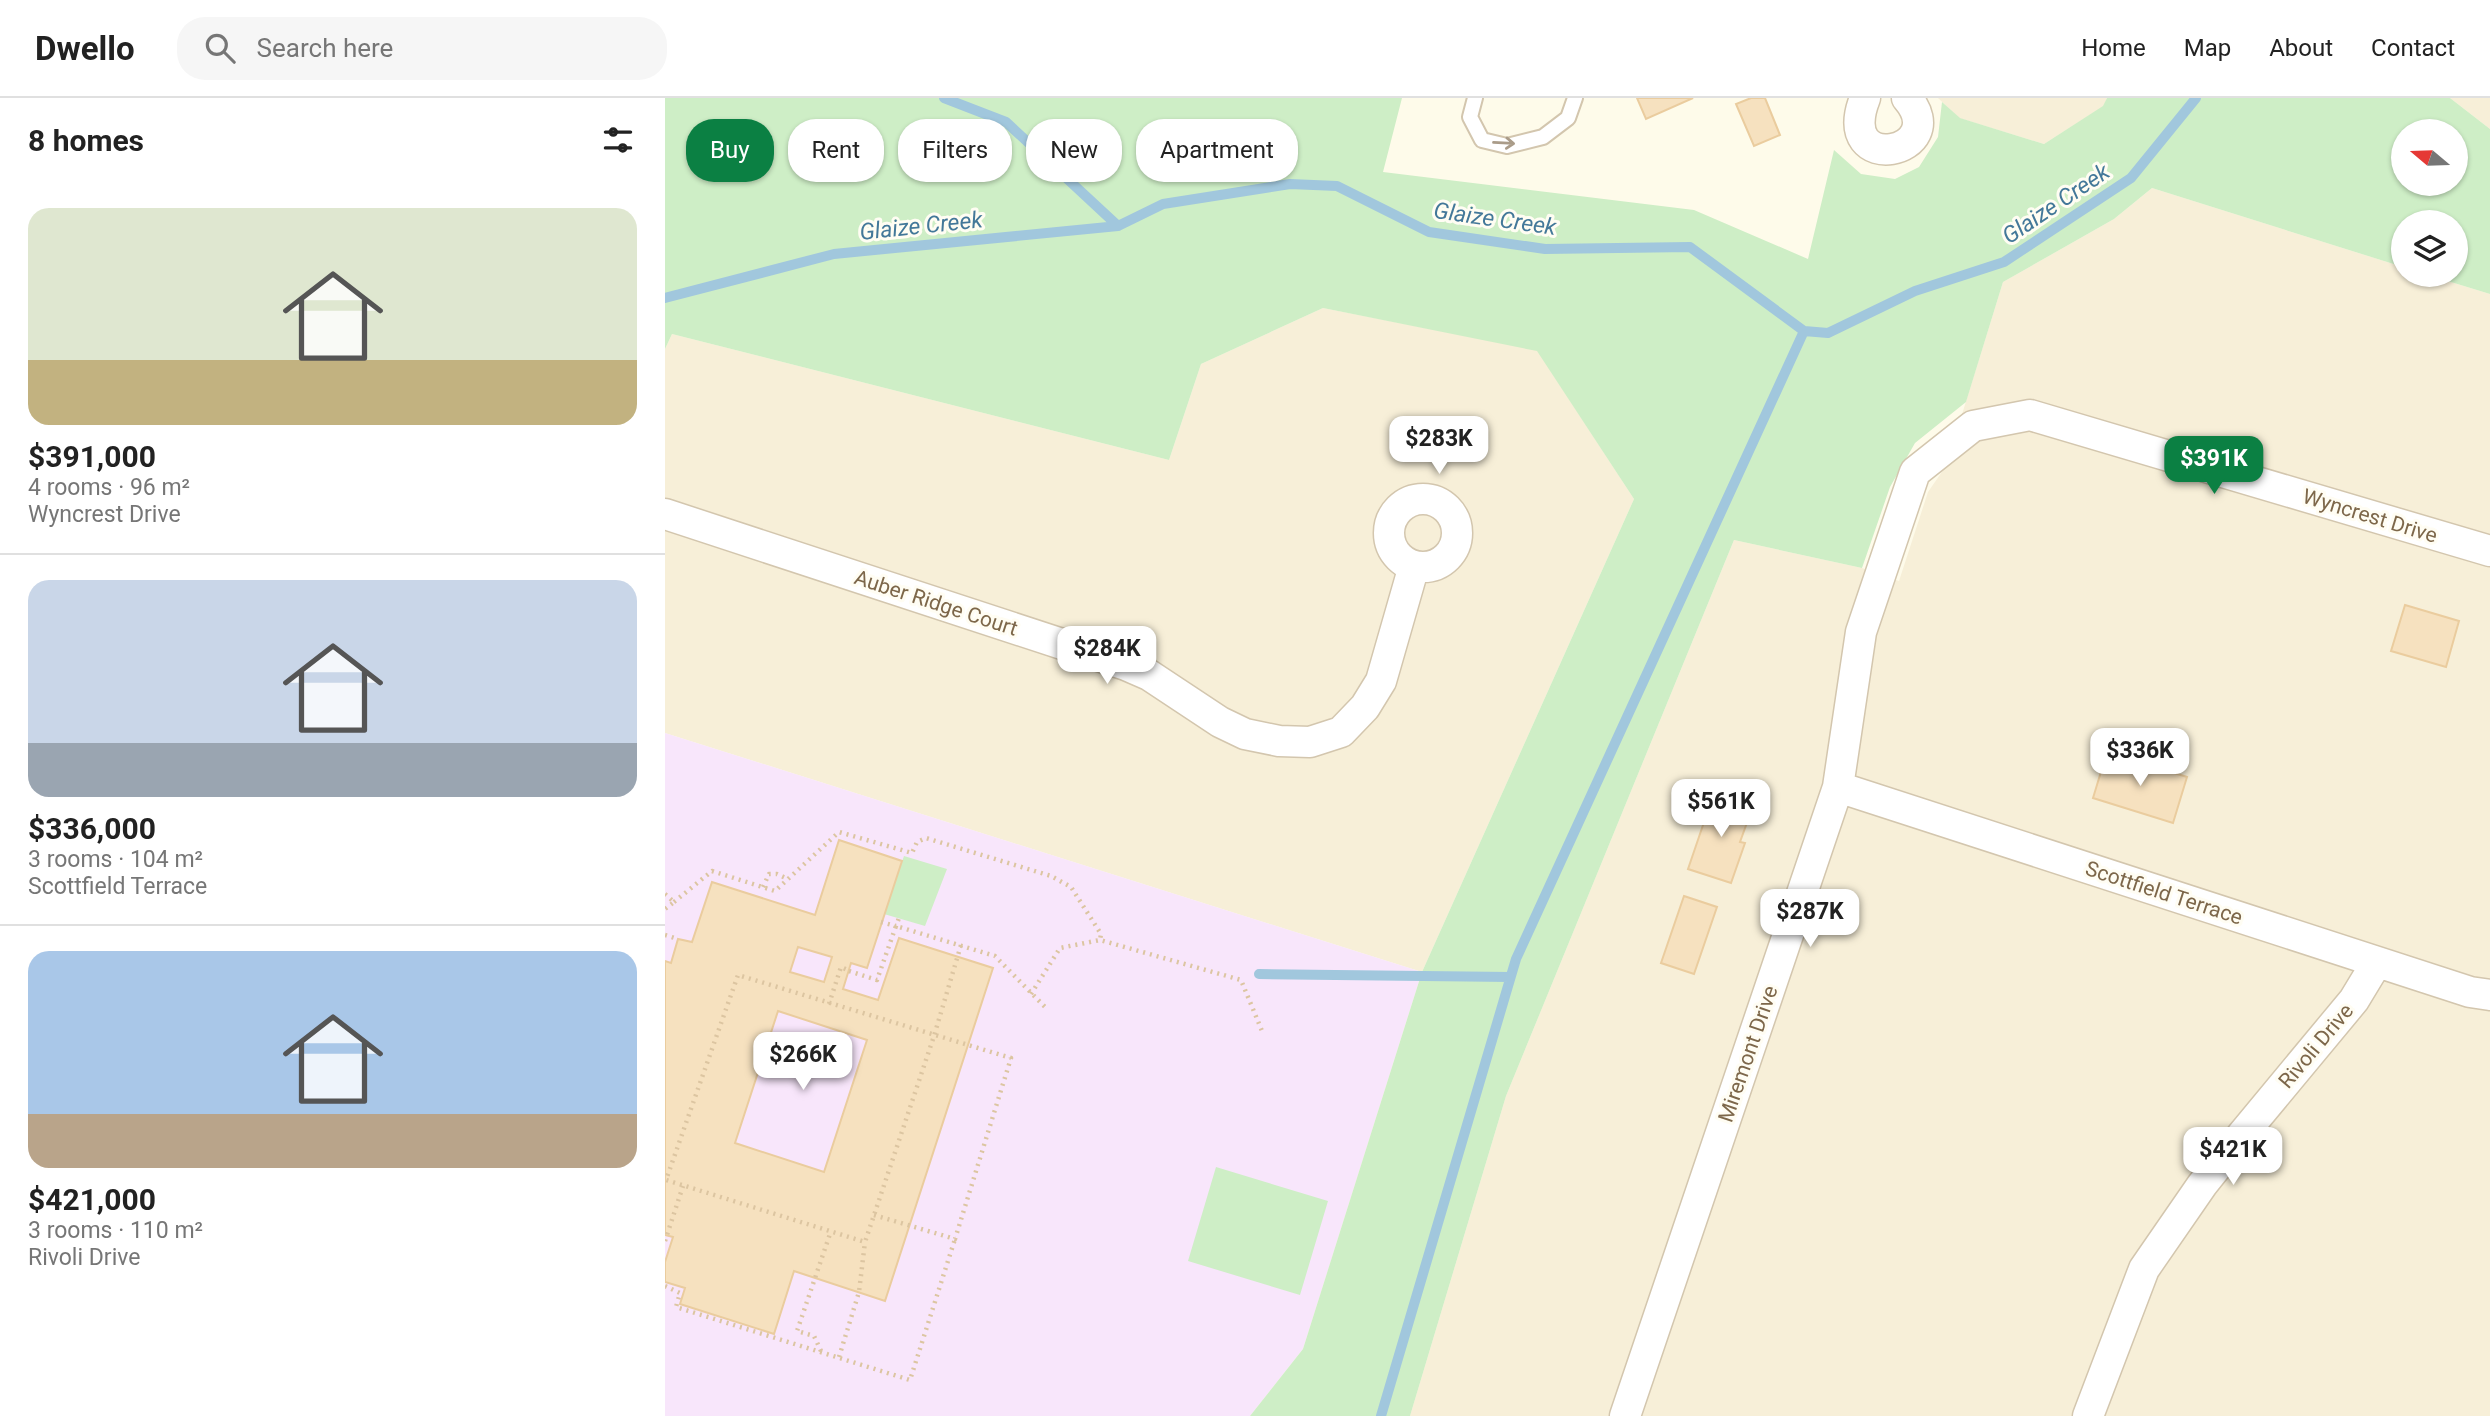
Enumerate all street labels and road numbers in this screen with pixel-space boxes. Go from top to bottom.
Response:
street label: Wyncrest Drive [2300,484,2440,548]
street label: Auber Ridge Court [851,565,1021,641]
street label: Scottfield Terrace [2082,856,2246,930]
street label: Miremont Drive [1713,983,1783,1125]
street label: Rivoli Drive [2274,999,2358,1093]

